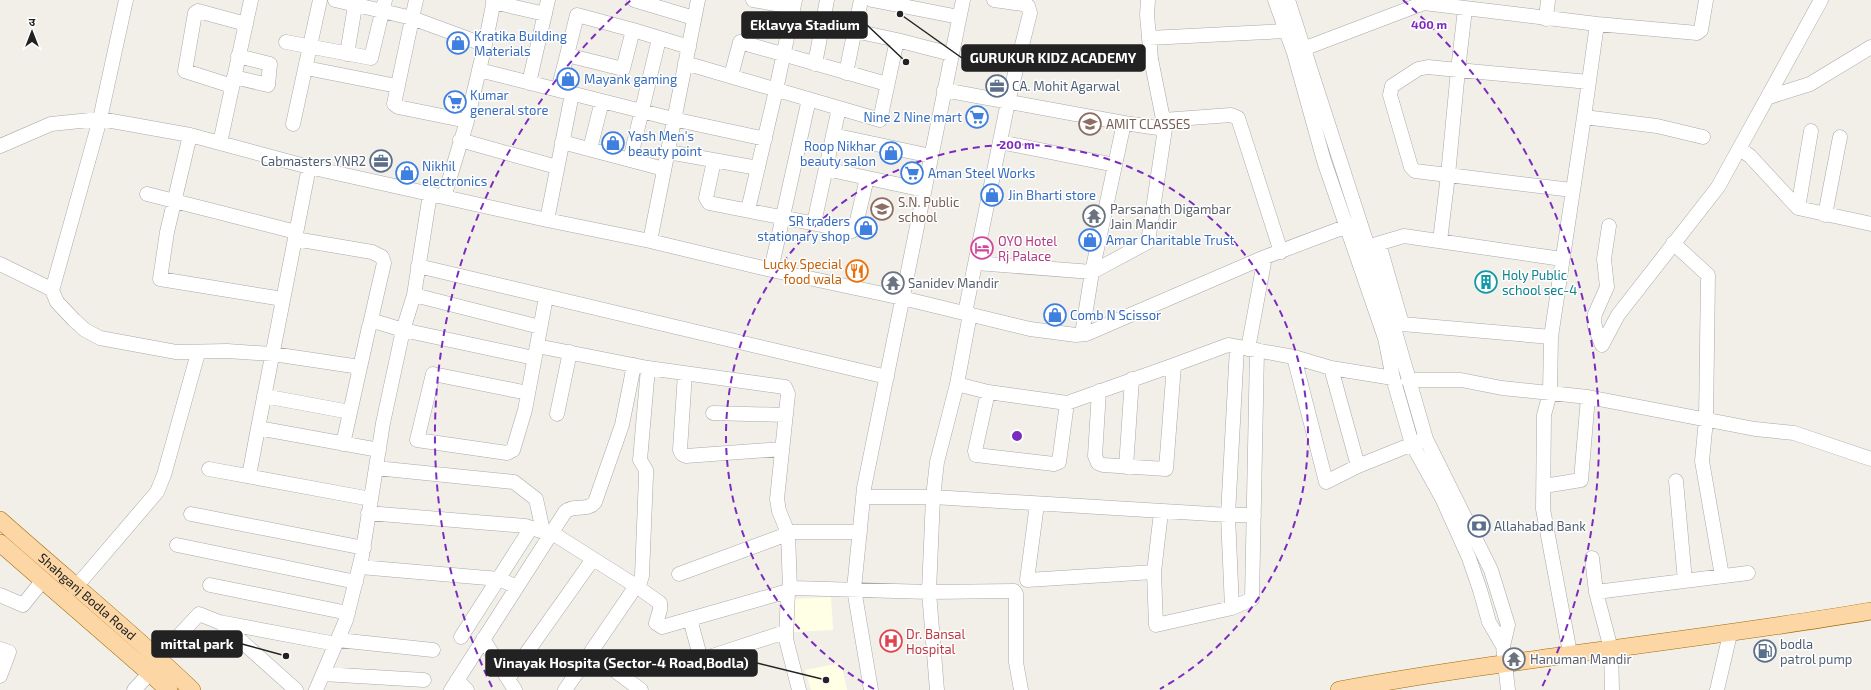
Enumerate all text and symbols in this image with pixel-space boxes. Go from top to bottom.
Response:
north arrow [12,12,52,52]
callout: Eklavya Stadium [742,12,867,38]
text: उ [29,15,36,28]
text: Eklavya Stadium [750,16,860,33]
text: 400 m [1411,17,1447,31]
place label: Kratika Building Materials [474,28,567,59]
shop icon: Kratika Building Materials [445,30,471,56]
callout: GURUKUR KIDZ ACADEMY [962,45,1145,71]
text: GURUKUR KIDZ ACADEMY [970,49,1137,66]
shop icon: Mayank gaming [555,66,581,92]
place label: Mayank gaming [584,71,677,87]
office icon: CA. Mohit Agarwal [984,73,1010,99]
place label: CA. Mohit Agarwal [1012,78,1120,94]
place label: Kumar general store [470,87,548,118]
supermarket icon: Kumar general store [442,89,468,115]
supermarket icon: Nine 2 Nine mart [964,104,990,130]
place label: Nine 2 Nine mart [863,109,962,125]
school or university icon: AMIT CLASSES [1077,111,1103,137]
place label: AMIT CLASSES [1106,116,1190,132]
place label: Yash Men's beauty point [628,128,702,159]
shop icon: Yash Men's beauty point [600,130,626,156]
text: 200 m [999,137,1035,151]
place label: Roop Nikhar beauty salon [800,138,876,169]
shop icon: Roop Nikhar beauty salon [878,140,904,166]
office icon: Cabmasters YNR2 [368,148,394,174]
place label: Cabmasters YNR2 [261,153,366,169]
place label: Nikhil electronics [422,158,487,189]
shop icon: Nikhil electronics [394,160,420,186]
supermarket icon: Aman Steel Works [899,160,925,186]
place label: Aman Steel Works [928,165,1035,181]
shop icon: Jin Bharti store [979,182,1005,208]
place label: Jin Bharti store [1008,187,1096,203]
place label: S.N. Public school [898,194,959,225]
school or university icon: S.N. Public school [869,196,895,222]
place label: Parsanath Digambar Jain Mandir [1110,201,1231,232]
temple icon: Parsanath Digambar Jain Mandir [1081,203,1107,229]
place label: SR traders stationary shop [757,213,850,244]
shop icon: SR traders stationary shop [853,215,879,241]
shop icon: Amar Charitable Trust [1077,227,1103,253]
place label: Amar Charitable Trust [1106,232,1235,248]
place label: OYO Hotel Rj Palace [998,233,1057,264]
hotel icon: OYO Hotel Rj Palace [969,235,995,261]
place label: Lucky Special food wala [763,256,842,287]
restaurant icon: Lucky Special food wala [844,258,870,284]
place label: Holy Public school sec-4 [1502,267,1577,298]
building icon: Holy Public school sec-4 [1473,269,1499,295]
temple icon: Sanidev Mandir [880,270,906,296]
place label: Sanidev Mandir [908,275,999,291]
shop icon: Comb N Scissor [1042,302,1068,328]
place label: Comb N Scissor [1070,307,1161,323]
centre of rings [1010,429,1024,443]
bank icon: Allahabad Bank [1466,513,1492,539]
place label: Allahabad Bank [1494,518,1586,534]
street label: Shahganj Bodla Road [35,549,140,643]
place label: Dr. Bansal Hospital [906,626,966,657]
hospital icon: Dr. Bansal Hospital [878,628,904,654]
callout: mittal park [152,631,242,657]
text: mittal park [160,635,234,652]
place label: bodla patrol pump [1780,636,1852,667]
fuel station icon: bodla patrol pump [1752,638,1778,664]
temple icon: Hanuman Mandir [1501,646,1527,672]
callout: Vinayak Hospita (Sector-4 Road,Bodla) [486,650,757,676]
place label: Hanuman Mandir [1530,651,1632,667]
text: Vinayak Hospita (Sector-4 Road,Bodla) [493,654,749,671]

